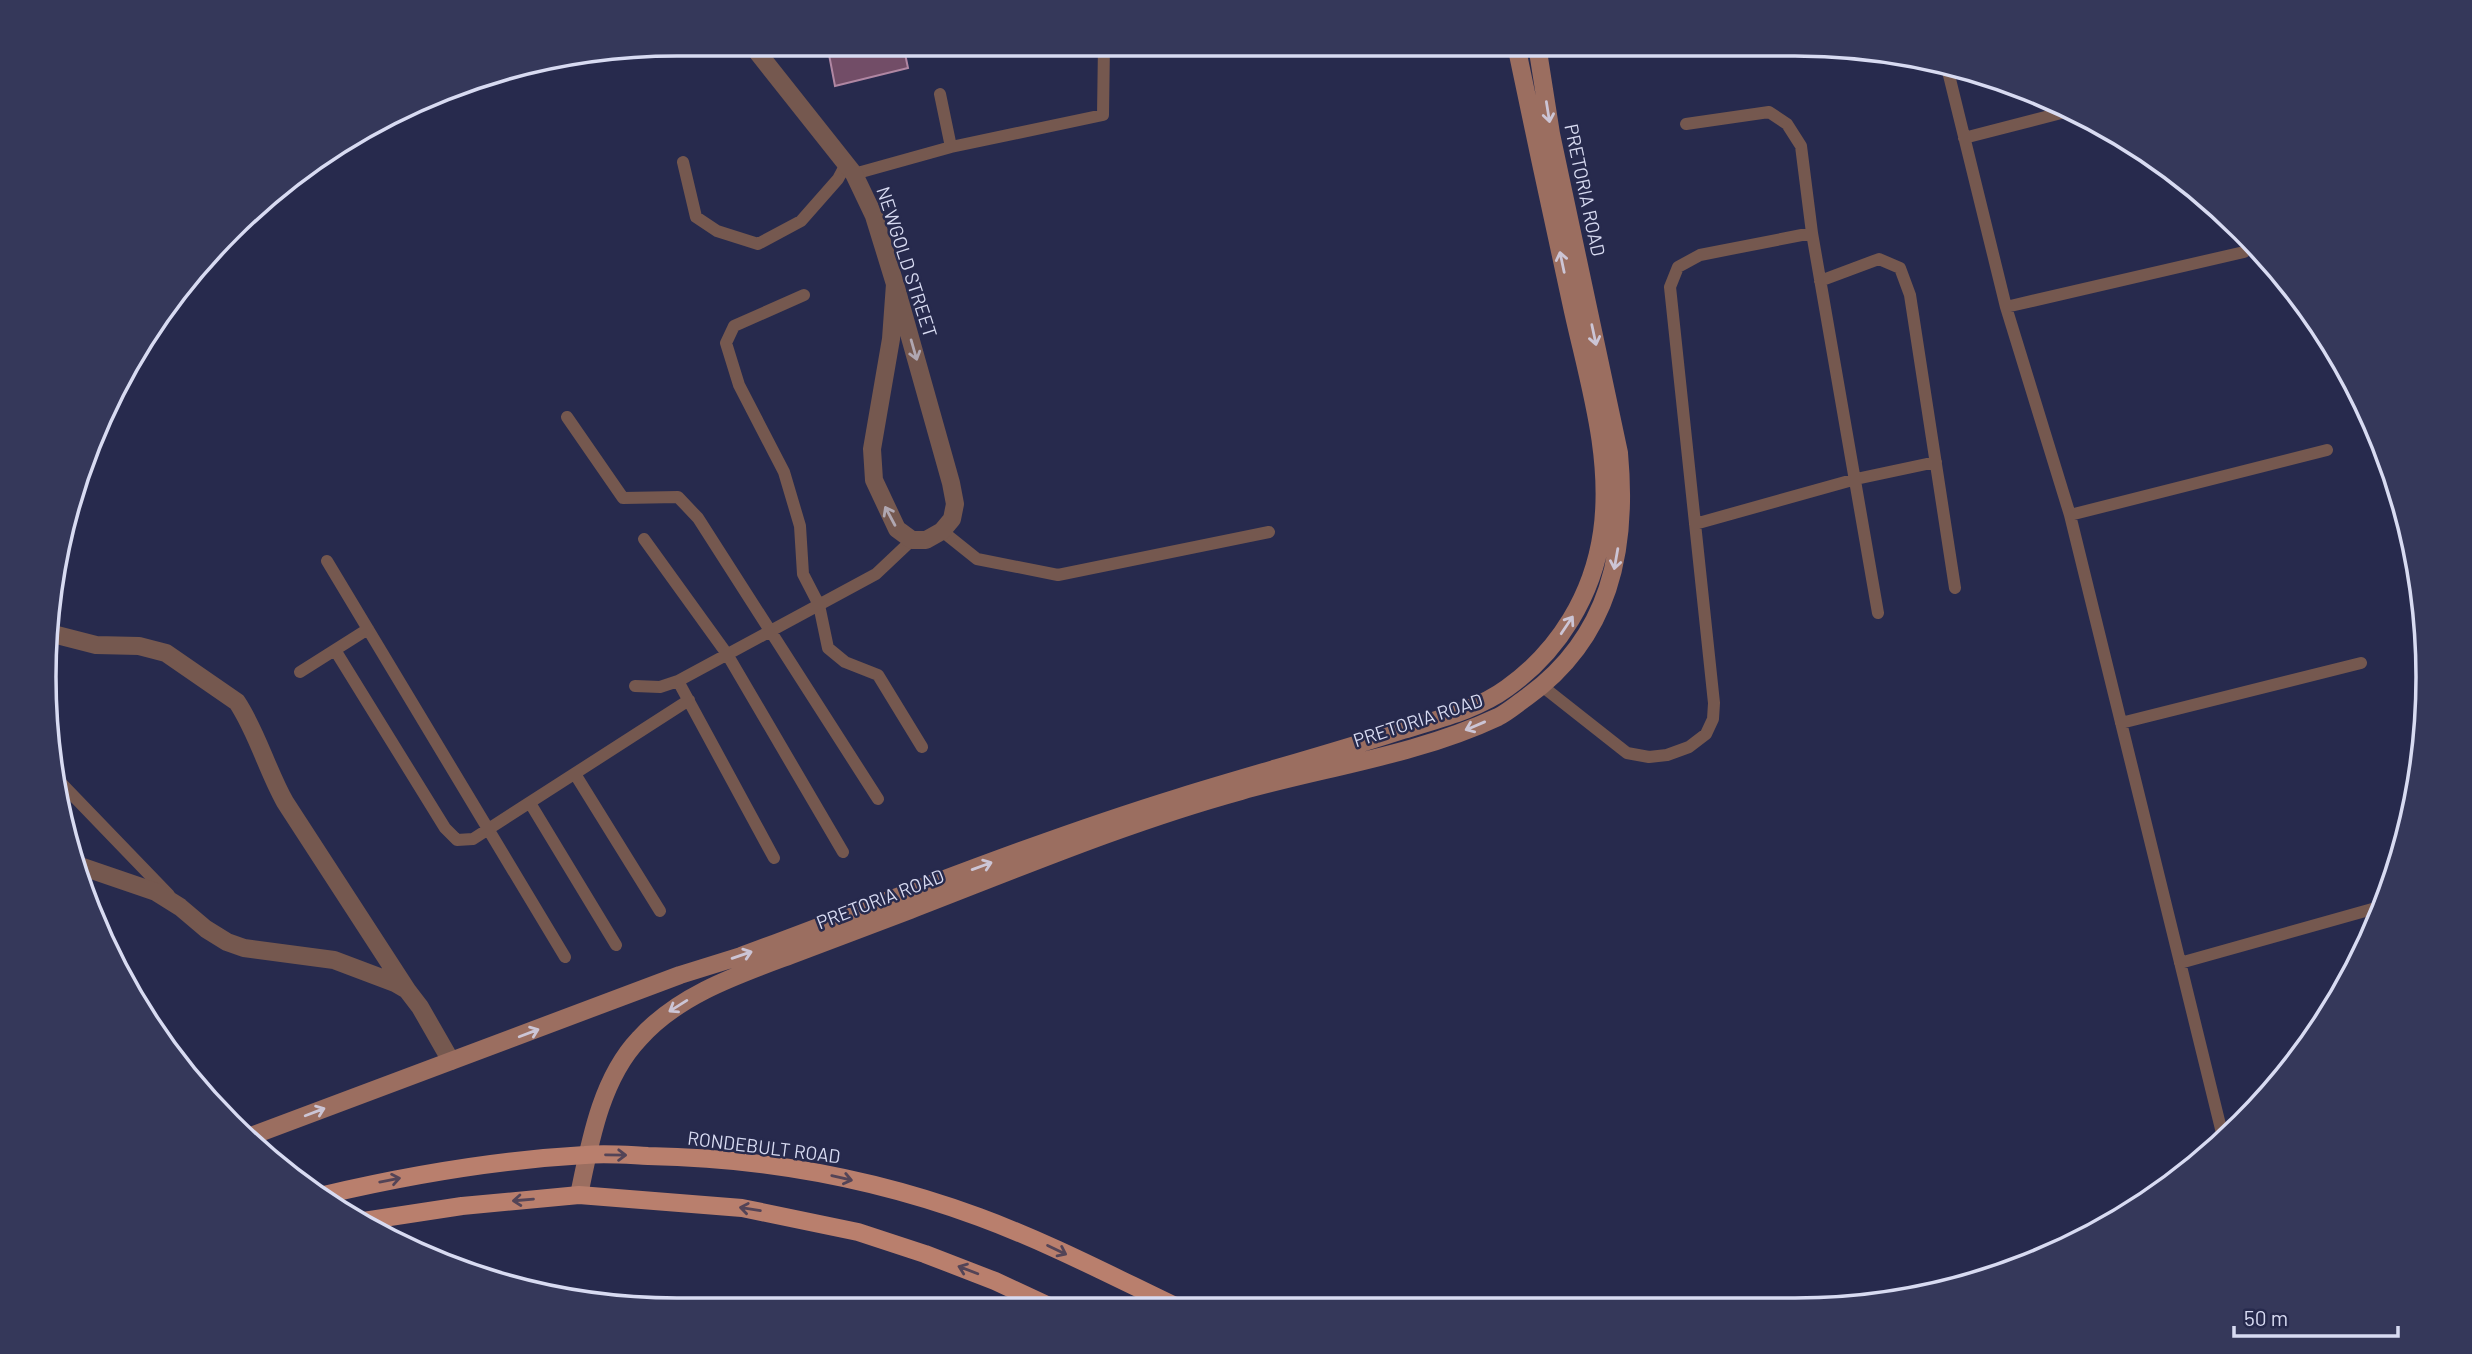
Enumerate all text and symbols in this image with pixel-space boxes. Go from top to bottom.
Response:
one-way arrow [1542,100,1555,123]
street label: PRETORIA ROAD [1560,122,1611,258]
street label: NEWGOLD STREET [872,183,943,340]
one-way arrow [1555,251,1568,273]
one-way arrow [1587,323,1601,346]
one-way arrow [908,338,921,360]
one-way arrow [883,507,897,527]
one-way arrow [1609,547,1622,570]
one-way arrow [1561,615,1575,635]
street label: PRETORIA ROAD [1350,688,1485,751]
one-way arrow [1465,720,1487,733]
one-way arrow [970,859,992,871]
street label: PRETORIA ROAD [813,864,947,933]
one-way arrow [731,948,753,960]
one-way arrow [668,999,688,1013]
one-way arrow [517,1026,539,1039]
one-way arrow [304,1105,326,1117]
street label: RONDEBULT ROAD [686,1126,842,1167]
one-way arrow [604,1148,627,1162]
one-way arrow [830,1171,853,1185]
one-way arrow [378,1173,401,1186]
one-way arrow [512,1194,535,1207]
one-way arrow [739,1203,761,1216]
one-way arrow [1046,1244,1067,1257]
one-way arrow [958,1263,980,1276]
scale bar [2234,1294,2398,1338]
text: 50 m [2244,1305,2288,1330]

